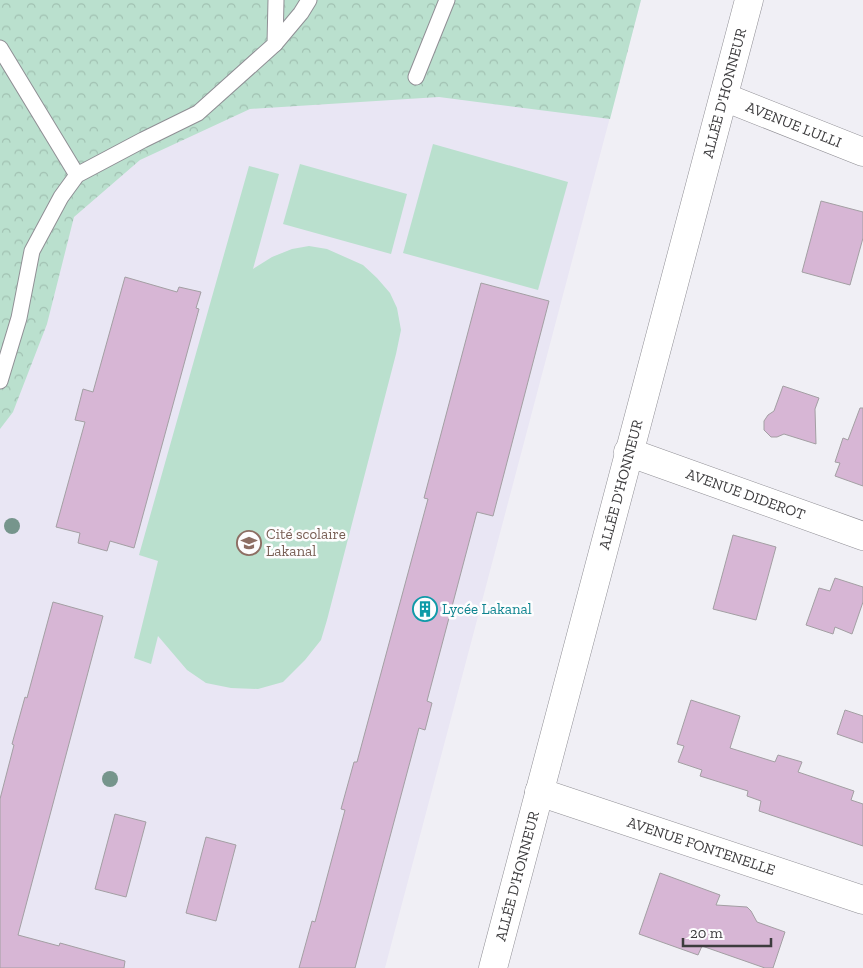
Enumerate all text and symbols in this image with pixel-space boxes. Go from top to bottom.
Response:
street label: ALLÉE D'HONNEUR [699,25,750,160]
street label: AVENUE LULLI [743,98,844,152]
street label: ALLÉE D'HONNEUR [595,417,647,551]
street label: AVENUE DIDEROT [684,465,808,524]
place label: Cité scolaire Lakanal [266,525,346,560]
school or university icon: Cité scolaire Lakanal [236,530,262,556]
building icon: Lycée Lakanal [412,596,438,622]
place label: Lycée Lakanal [442,600,532,618]
street label: ALLÉE D'HONNEUR [492,809,543,943]
street label: AVENUE FONTENELLE [625,813,778,879]
scale bar [683,916,770,948]
text: 20 m [690,924,723,942]

